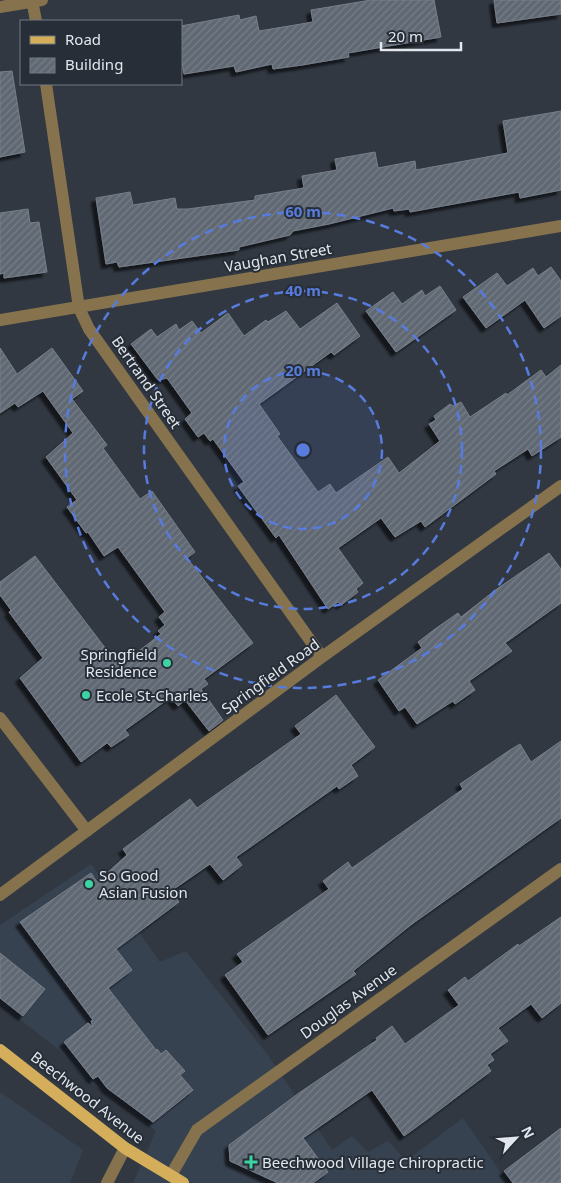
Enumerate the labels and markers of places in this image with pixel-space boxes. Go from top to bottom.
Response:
centre of rings [294,441,312,459]
place label: Springfield Residence [80,644,157,681]
marker: Springfield Residence [161,657,173,669]
place label: Ecole St-Charles [96,685,208,705]
marker: Ecole St-Charles [80,689,92,701]
place label: So Good Asian Fusion [99,865,188,902]
marker: So Good Asian Fusion [83,878,95,890]
place label: Beechwood Village Chiropractic [262,1152,484,1172]
marker: Beechwood Village Chiropractic [244,1155,258,1169]

